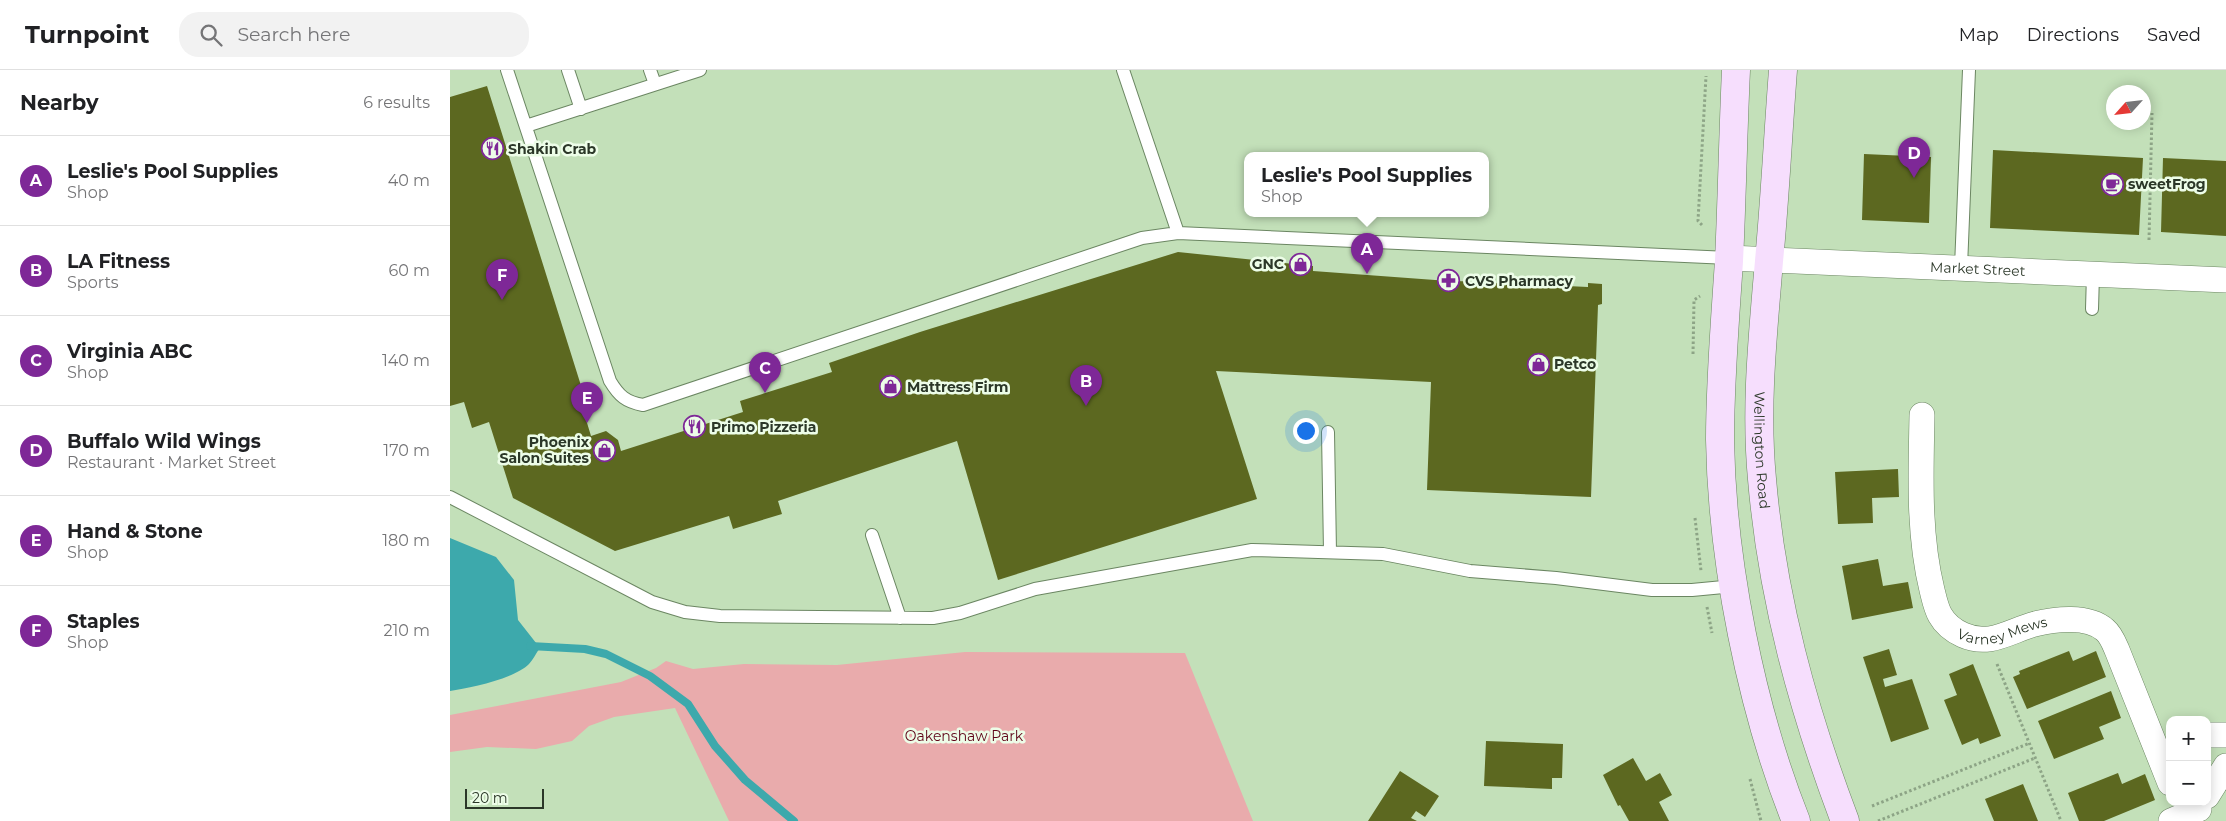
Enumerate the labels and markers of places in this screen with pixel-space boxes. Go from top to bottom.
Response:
restaurant icon: Shakin Crab [480,137,504,161]
pin: D [1898,137,1930,178]
place label: Shakin Crab [508,140,597,158]
cafe icon: sweetFrog [2100,172,2124,196]
place label: sweetFrog [2128,175,2206,193]
pin: A [1351,233,1383,274]
shop icon: GNC [1288,252,1312,276]
place label: GNC [1252,255,1284,273]
pin: F [486,259,518,300]
pharmacy icon: CVS Pharmacy [1437,269,1461,293]
place label: CVS Pharmacy [1465,272,1573,290]
pin: C [749,352,781,393]
shop icon: Petco [1526,352,1550,376]
place label: Petco [1554,355,1596,373]
pin: B [1070,365,1102,406]
shop icon: Mattress Firm [879,375,903,399]
place label: Mattress Firm [907,378,1008,396]
pin: E [571,382,603,423]
restaurant icon: Primo Pizzeria [683,415,707,439]
place label: Primo Pizzeria [711,418,816,436]
place label: Phoenix Salon Suites [500,433,590,467]
shop icon: Phoenix Salon Suites [593,438,617,462]

